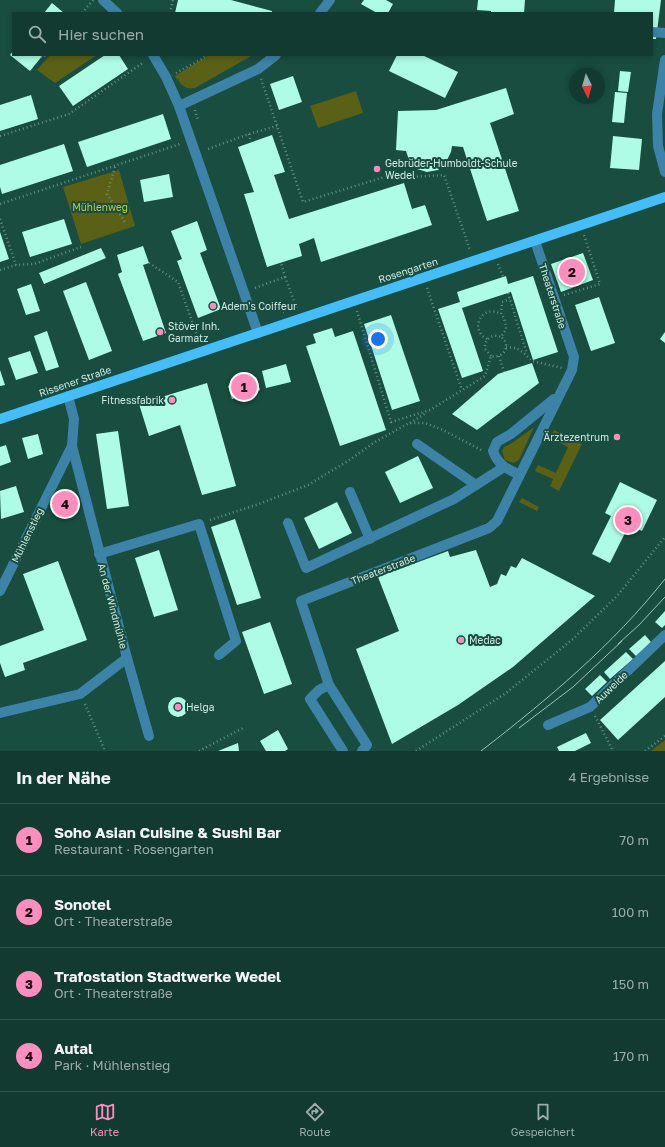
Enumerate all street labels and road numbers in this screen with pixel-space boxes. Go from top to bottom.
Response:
street label: Rosengarten [377,255,439,285]
street label: Theaterstraße [537,262,569,330]
street label: Rissener Straße [37,363,113,399]
street label: Mühlenstieg [9,506,45,564]
street label: Theaterstraße [349,551,417,587]
street label: An der Windmühle [96,562,130,650]
street label: Auweide [592,668,630,706]

